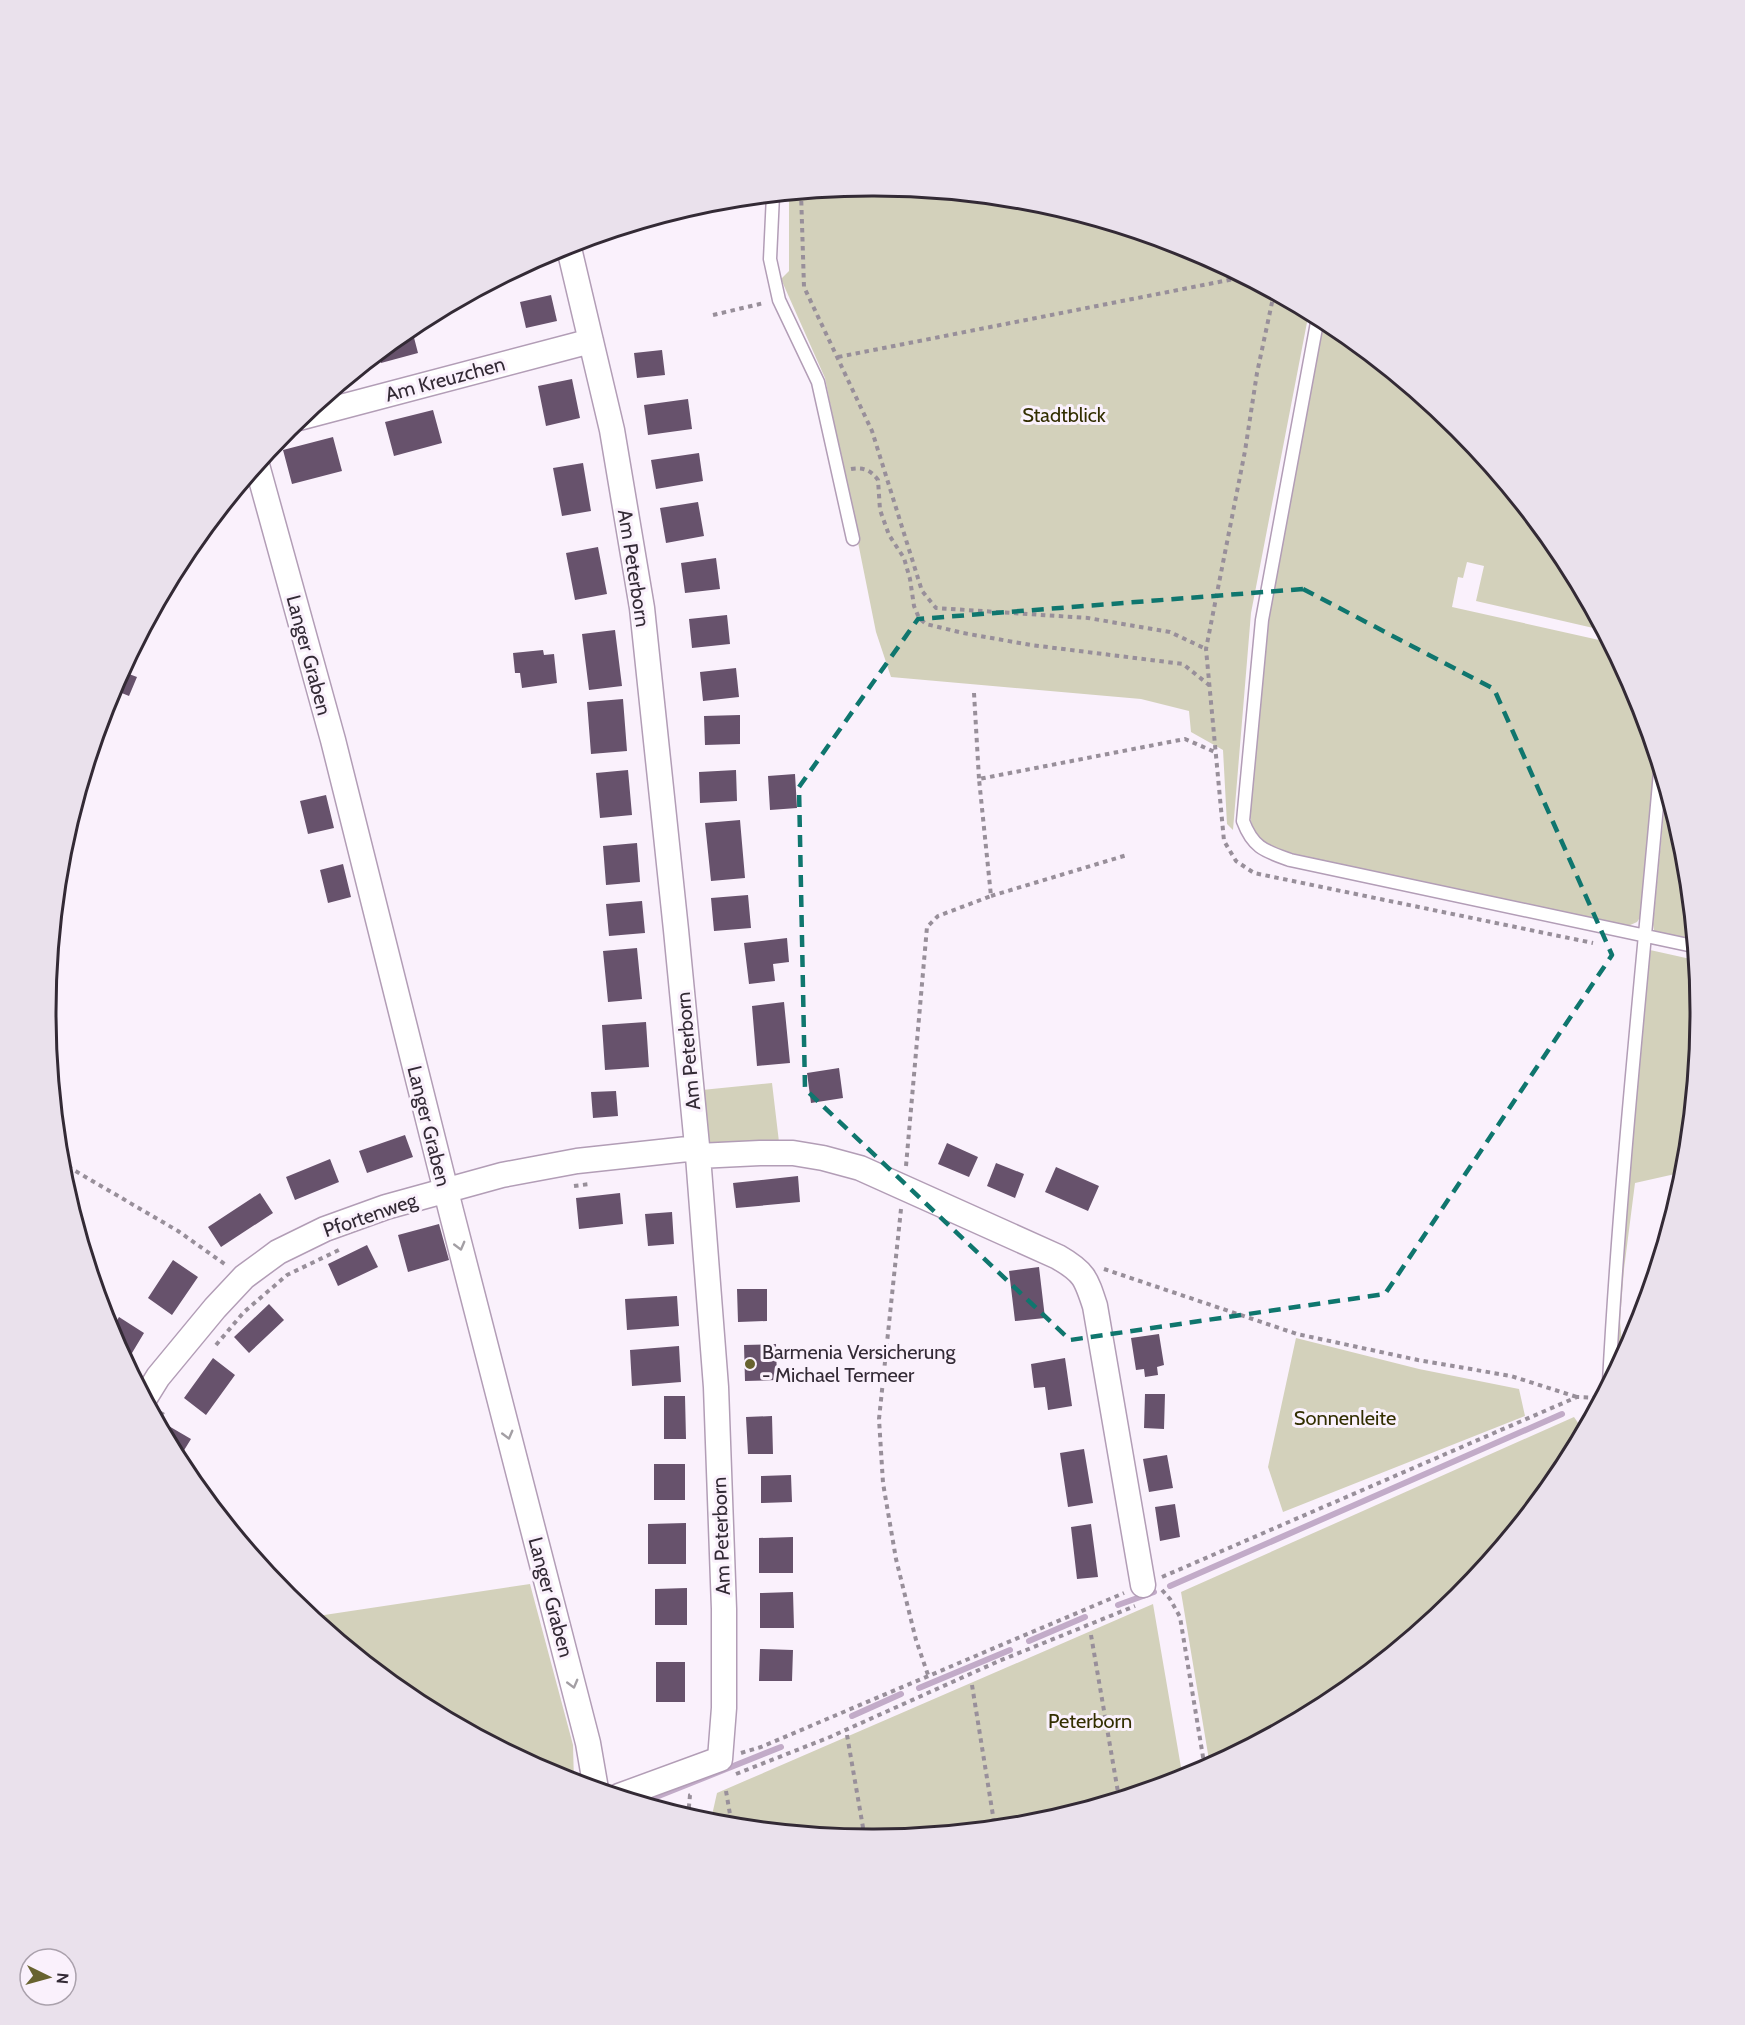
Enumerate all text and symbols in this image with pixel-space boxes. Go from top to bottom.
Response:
street label: Am Kreuzchen [382,351,508,407]
park label: Stadtblick [1022,403,1106,427]
street label: Am Peterborn [613,508,655,628]
street label: Langer Graben [281,592,337,718]
street label: Am Peterborn [671,991,705,1111]
street label: Langer Graben [402,1063,456,1189]
street label: Pfortenweg [320,1187,421,1242]
one-way arrow [452,1241,465,1251]
place label: Barmenia Versicherung - Michael Termeer [762,1340,956,1387]
marker: Barmenia Versicherung - Michael Termeer [743,1357,757,1371]
park label: Sonnenleite [1294,1406,1396,1430]
one-way arrow [501,1429,514,1439]
street label: Am Peterborn [707,1476,735,1596]
street label: Langer Graben [523,1534,579,1660]
one-way arrow [566,1679,579,1689]
park label: Peterborn [1048,1709,1132,1733]
north arrow [18,1947,78,2007]
text: N [52,1972,72,1985]

